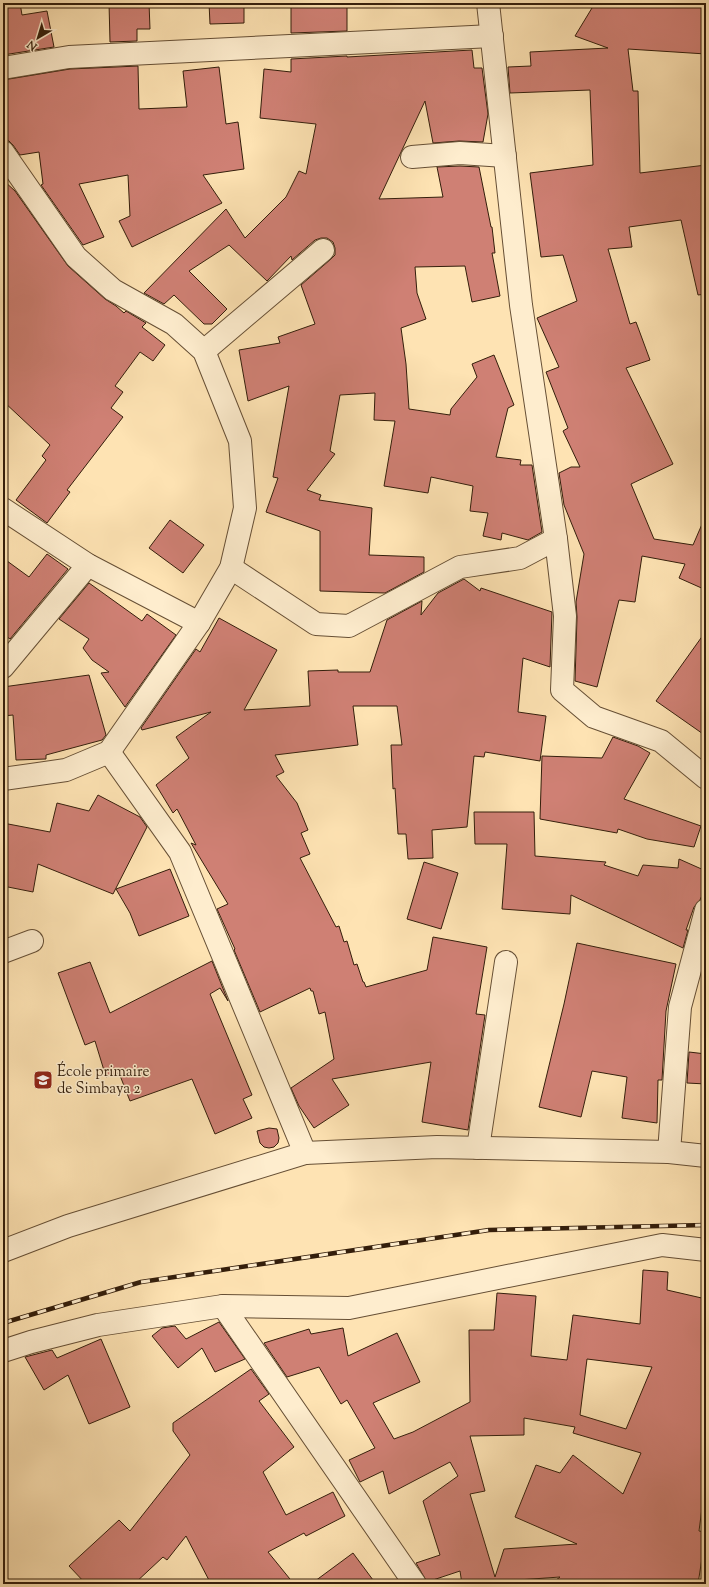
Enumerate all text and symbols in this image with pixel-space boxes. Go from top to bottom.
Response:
north arrow [18,18,58,58]
text: N [24,36,42,55]
place label: École primaire de Simbaya 2 [57,1061,150,1100]
school or university icon: École primaire de Simbaya 2 [32,1069,54,1091]

